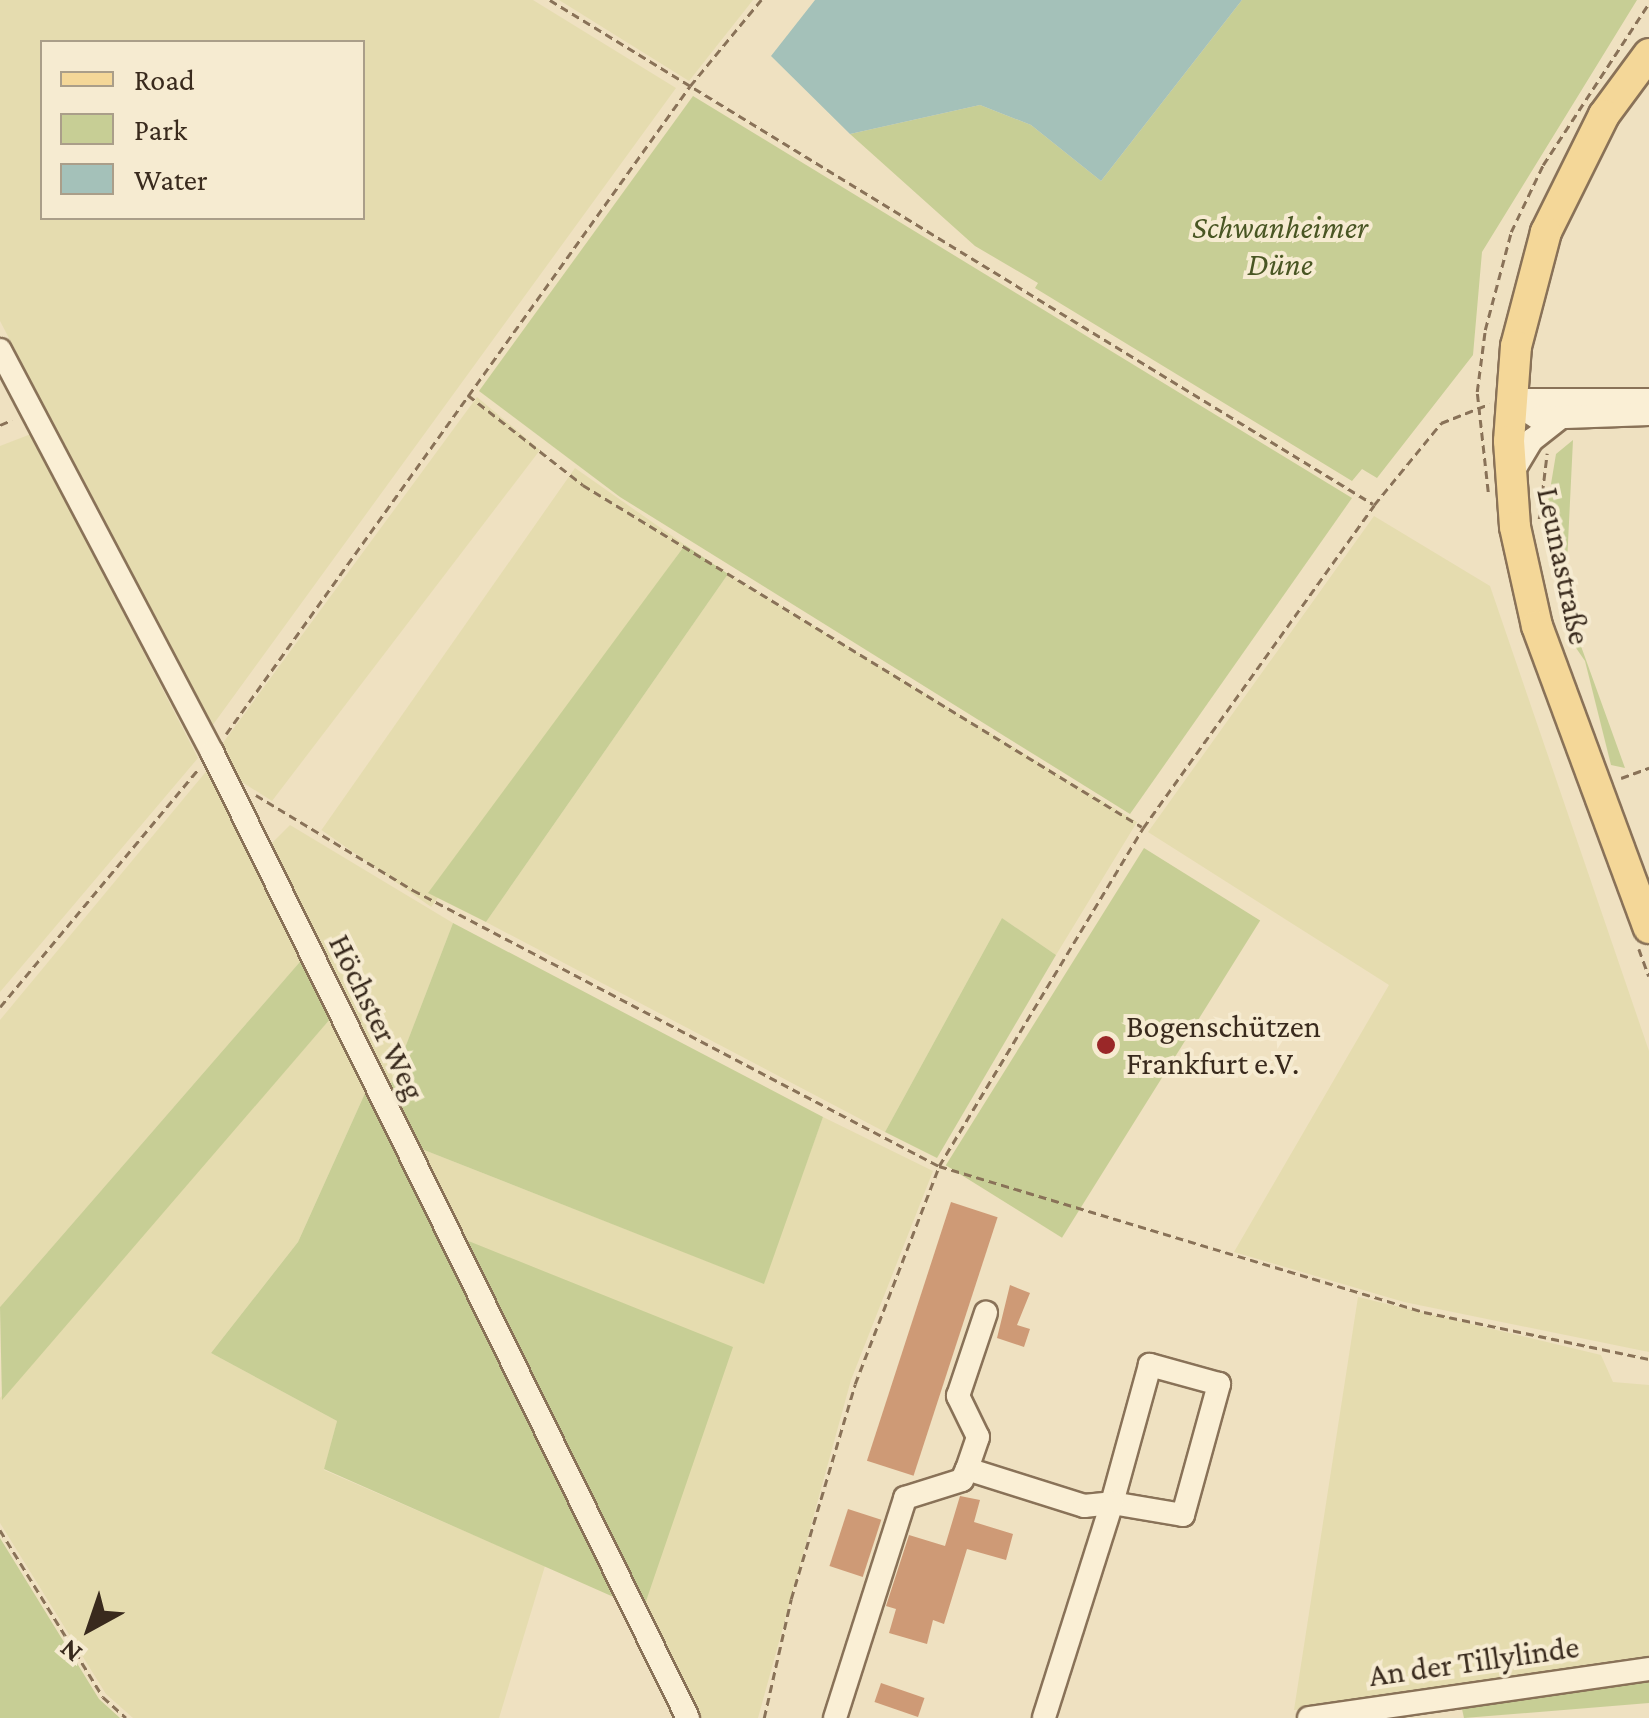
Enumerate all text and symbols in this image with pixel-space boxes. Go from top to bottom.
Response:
legend [40,40,365,220]
text: Road [134,63,195,96]
text: Park [134,113,187,146]
text: Water [134,163,208,196]
park label: Schwanheimer Düne [1192,209,1368,284]
street label: Leunastraße [1529,484,1599,648]
street label: Höchster Weg [320,928,434,1106]
place label: Bogenschützen Frankfurt e.V. [1126,1008,1321,1083]
marker: Bogenschützen Frankfurt e.V. [1095,1034,1117,1056]
north arrow [40,1578,140,1678]
street label: An der Tillylinde [1366,1627,1582,1695]
text: N [53,1633,88,1669]

